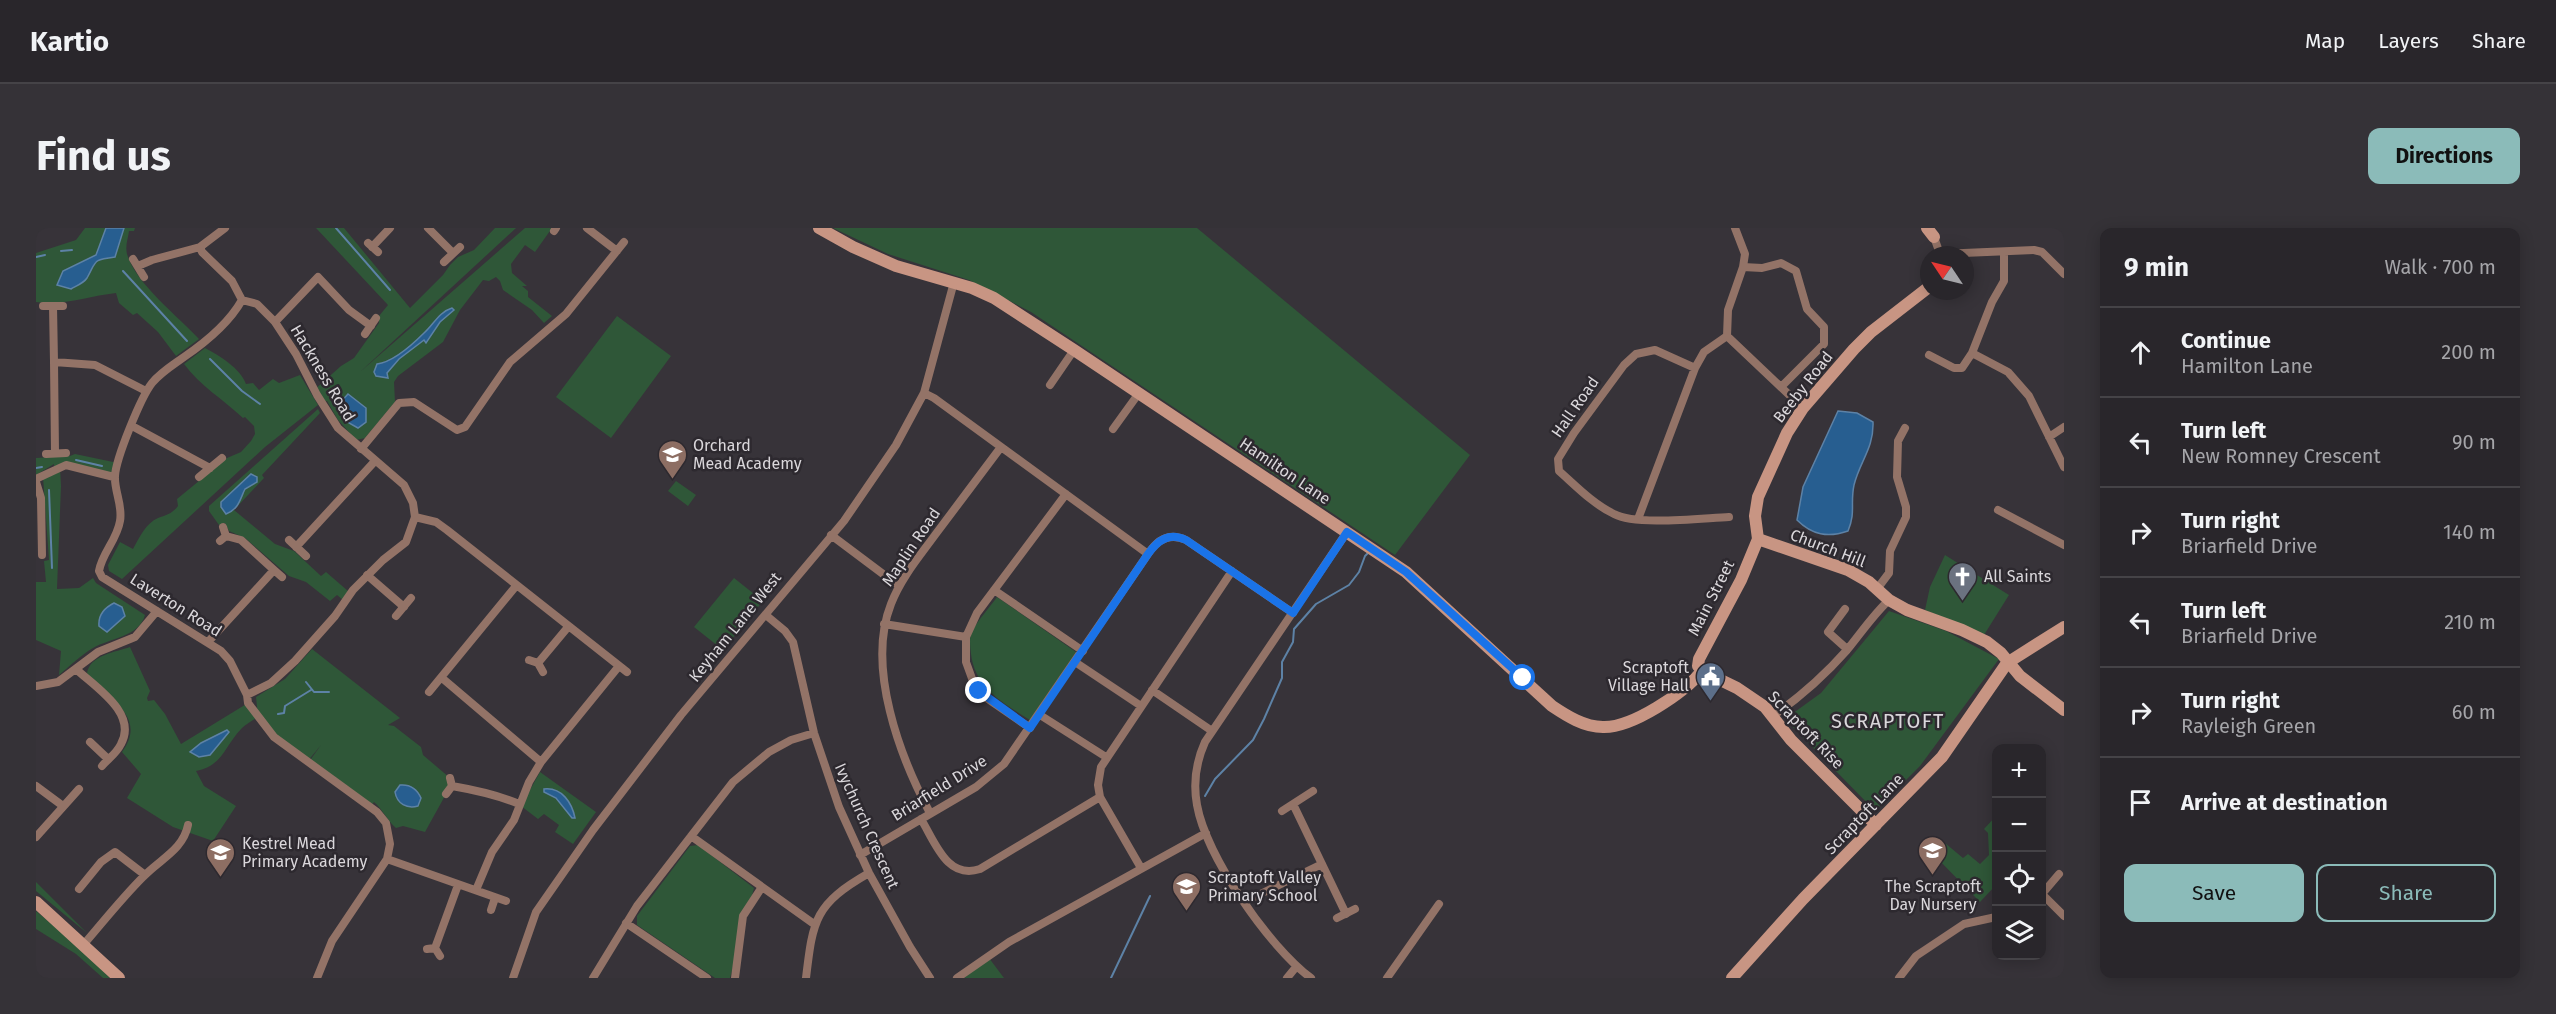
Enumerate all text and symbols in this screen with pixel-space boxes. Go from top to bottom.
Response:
text: Kartio [30,25,109,58]
text: Map [2305,28,2345,54]
text: Layers [2378,28,2439,54]
text: Share [2472,28,2526,54]
button: Directions [2368,128,2520,184]
text: Find us [36,131,171,181]
north arrow [1920,246,1974,300]
text: 9 min [2124,252,2189,283]
text: Walk · 700 m [2385,255,2496,279]
street label: Hackness Road [287,321,359,425]
text: Continue [2181,327,2271,354]
icon: ahead [2124,336,2157,369]
text: 200 m [2441,340,2496,364]
street label: Beeby Road [1769,347,1837,427]
text: Hamilton Lane [2181,354,2313,378]
street label: Hall Road [1547,373,1603,441]
text: Turn left [2181,417,2266,444]
icon: left [2124,426,2157,459]
text: 90 m [2452,430,2496,454]
street label: Hamilton Lane [1236,434,1334,508]
place label: Orchard Mead Academy [693,436,802,473]
school or university icon: Orchard Mead Academy [656,438,688,480]
text: New Romney Crescent [2181,444,2381,468]
street label: Maplin Road [878,504,944,590]
text: Turn right [2181,507,2280,534]
icon: right [2124,516,2157,549]
text: 140 m [2443,520,2496,544]
street label: Church Hill [1788,525,1869,571]
text: Briarfield Drive [2181,534,2317,558]
street label: Main Street [1684,557,1738,639]
church icon: All Saints [1947,560,1979,602]
place label: All Saints [1984,567,2051,586]
street label: Keyham Lane West [685,568,785,686]
street label: Laverton Road [127,569,225,641]
text: Turn left [2181,597,2266,624]
icon: left [2124,606,2157,639]
text: 210 m [2444,610,2496,634]
text: Briarfield Drive [2181,624,2317,648]
place label: Scraptoft Village Hall [1608,658,1689,695]
public building icon: Scraptoft Village Hall [1694,660,1726,702]
route start [1509,664,1535,690]
route end [965,677,991,703]
street label: Scraptoft Rise [1764,687,1848,773]
text: Turn right [2181,687,2280,714]
icon: right [2124,696,2157,729]
text: 60 m [2452,700,2496,724]
district label: SCRAPTOFT [1831,709,1945,733]
text: Rayleigh Green [2181,714,2316,738]
map controls [1992,744,2046,960]
button: + [1992,744,2046,798]
street label: Briarfield Drive [888,751,990,825]
street label: Ivychurch Crescent [831,760,903,892]
street label: Scraptoft Lane [1821,770,1907,858]
icon: arrive [2124,786,2157,819]
text: Arrive at destination [2181,789,2388,816]
button: − [1992,798,2046,852]
place label: Kestrel Mead Primary Academy [242,834,368,871]
school or university icon: The Scraptoft Day Nursery [1917,834,1949,876]
school or university icon: Kestrel Mead Primary Academy [205,836,237,878]
button: locate [1992,852,2046,906]
button: Save [2124,864,2304,922]
button: Share [2316,864,2496,922]
place label: Scraptoft Valley Primary School [1208,868,1321,905]
school or university icon: Scraptoft Valley Primary School [1171,870,1203,912]
place label: The Scraptoft Day Nursery [1885,877,1982,914]
button: layers [1992,906,2046,960]

